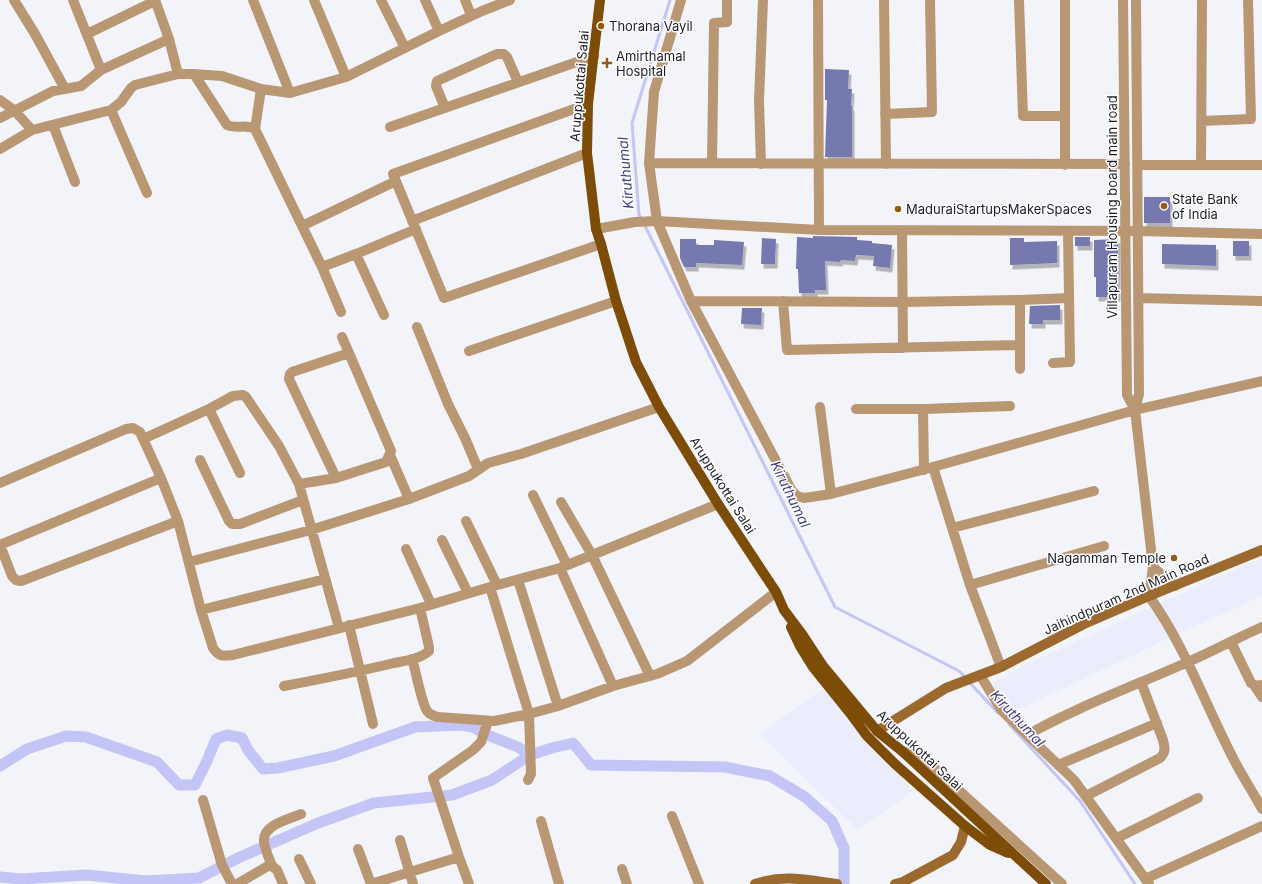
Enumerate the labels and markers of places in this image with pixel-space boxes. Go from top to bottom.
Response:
place label: Thorana Vayil [609,18,693,34]
marker: Thorana Vayil [596,21,606,31]
place label: Amirthamal Hospital [616,48,686,79]
marker: Amirthamal Hospital [601,57,613,69]
place label: State Bank of India [1172,191,1238,222]
place label: MaduraiStartupsMakerSpaces [906,201,1092,217]
marker: State Bank of India [1159,201,1169,211]
marker: MaduraiStartupsMakerSpaces [893,204,903,214]
place label: Nagamman Temple [1047,550,1166,566]
marker: Nagamman Temple [1169,553,1179,563]

